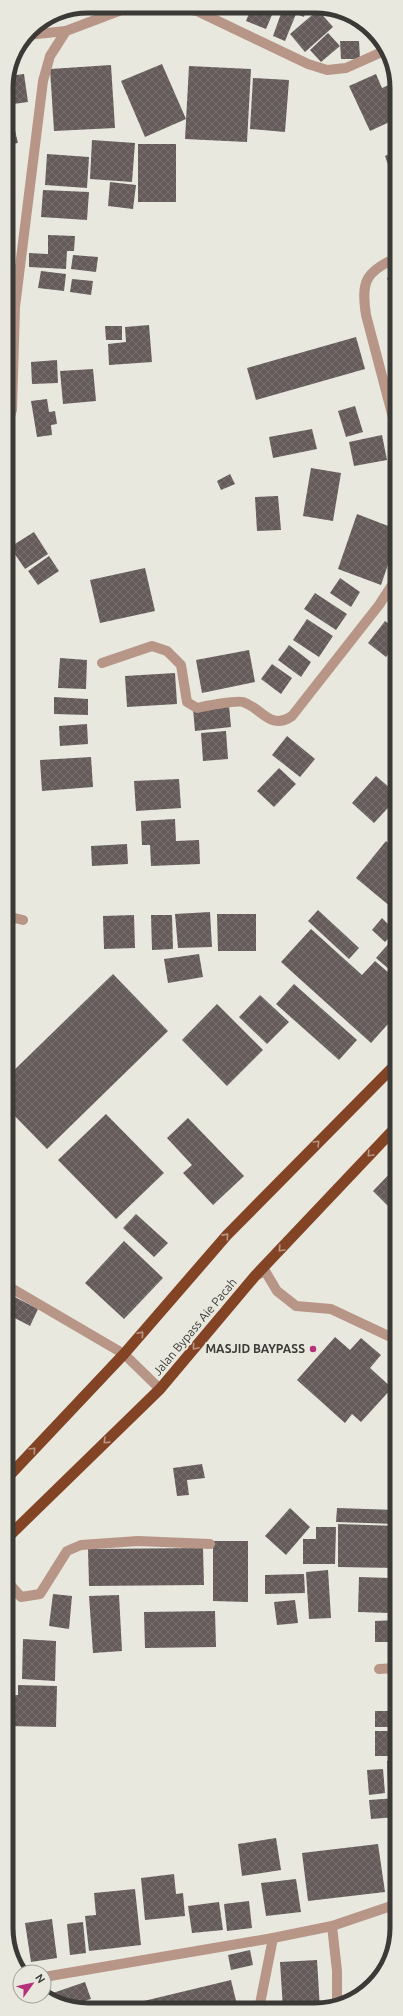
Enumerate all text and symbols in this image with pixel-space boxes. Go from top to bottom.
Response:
one-way arrow [312,1140,320,1148]
one-way arrow [367,1149,375,1157]
one-way arrow [222,1233,229,1241]
one-way arrow [278,1244,285,1252]
street label: Jalan Bypass Aie Pacah [150,1276,239,1378]
one-way arrow [136,1332,143,1339]
one-way arrow [193,1342,200,1349]
place label: MASJID BAYPASS [205,1342,305,1355]
marker: MASJID BAYPASS [308,1344,318,1354]
one-way arrow [103,1436,111,1444]
one-way arrow [29,1447,36,1455]
north arrow [12,1964,52,2004]
text: N [33,1972,48,1985]

